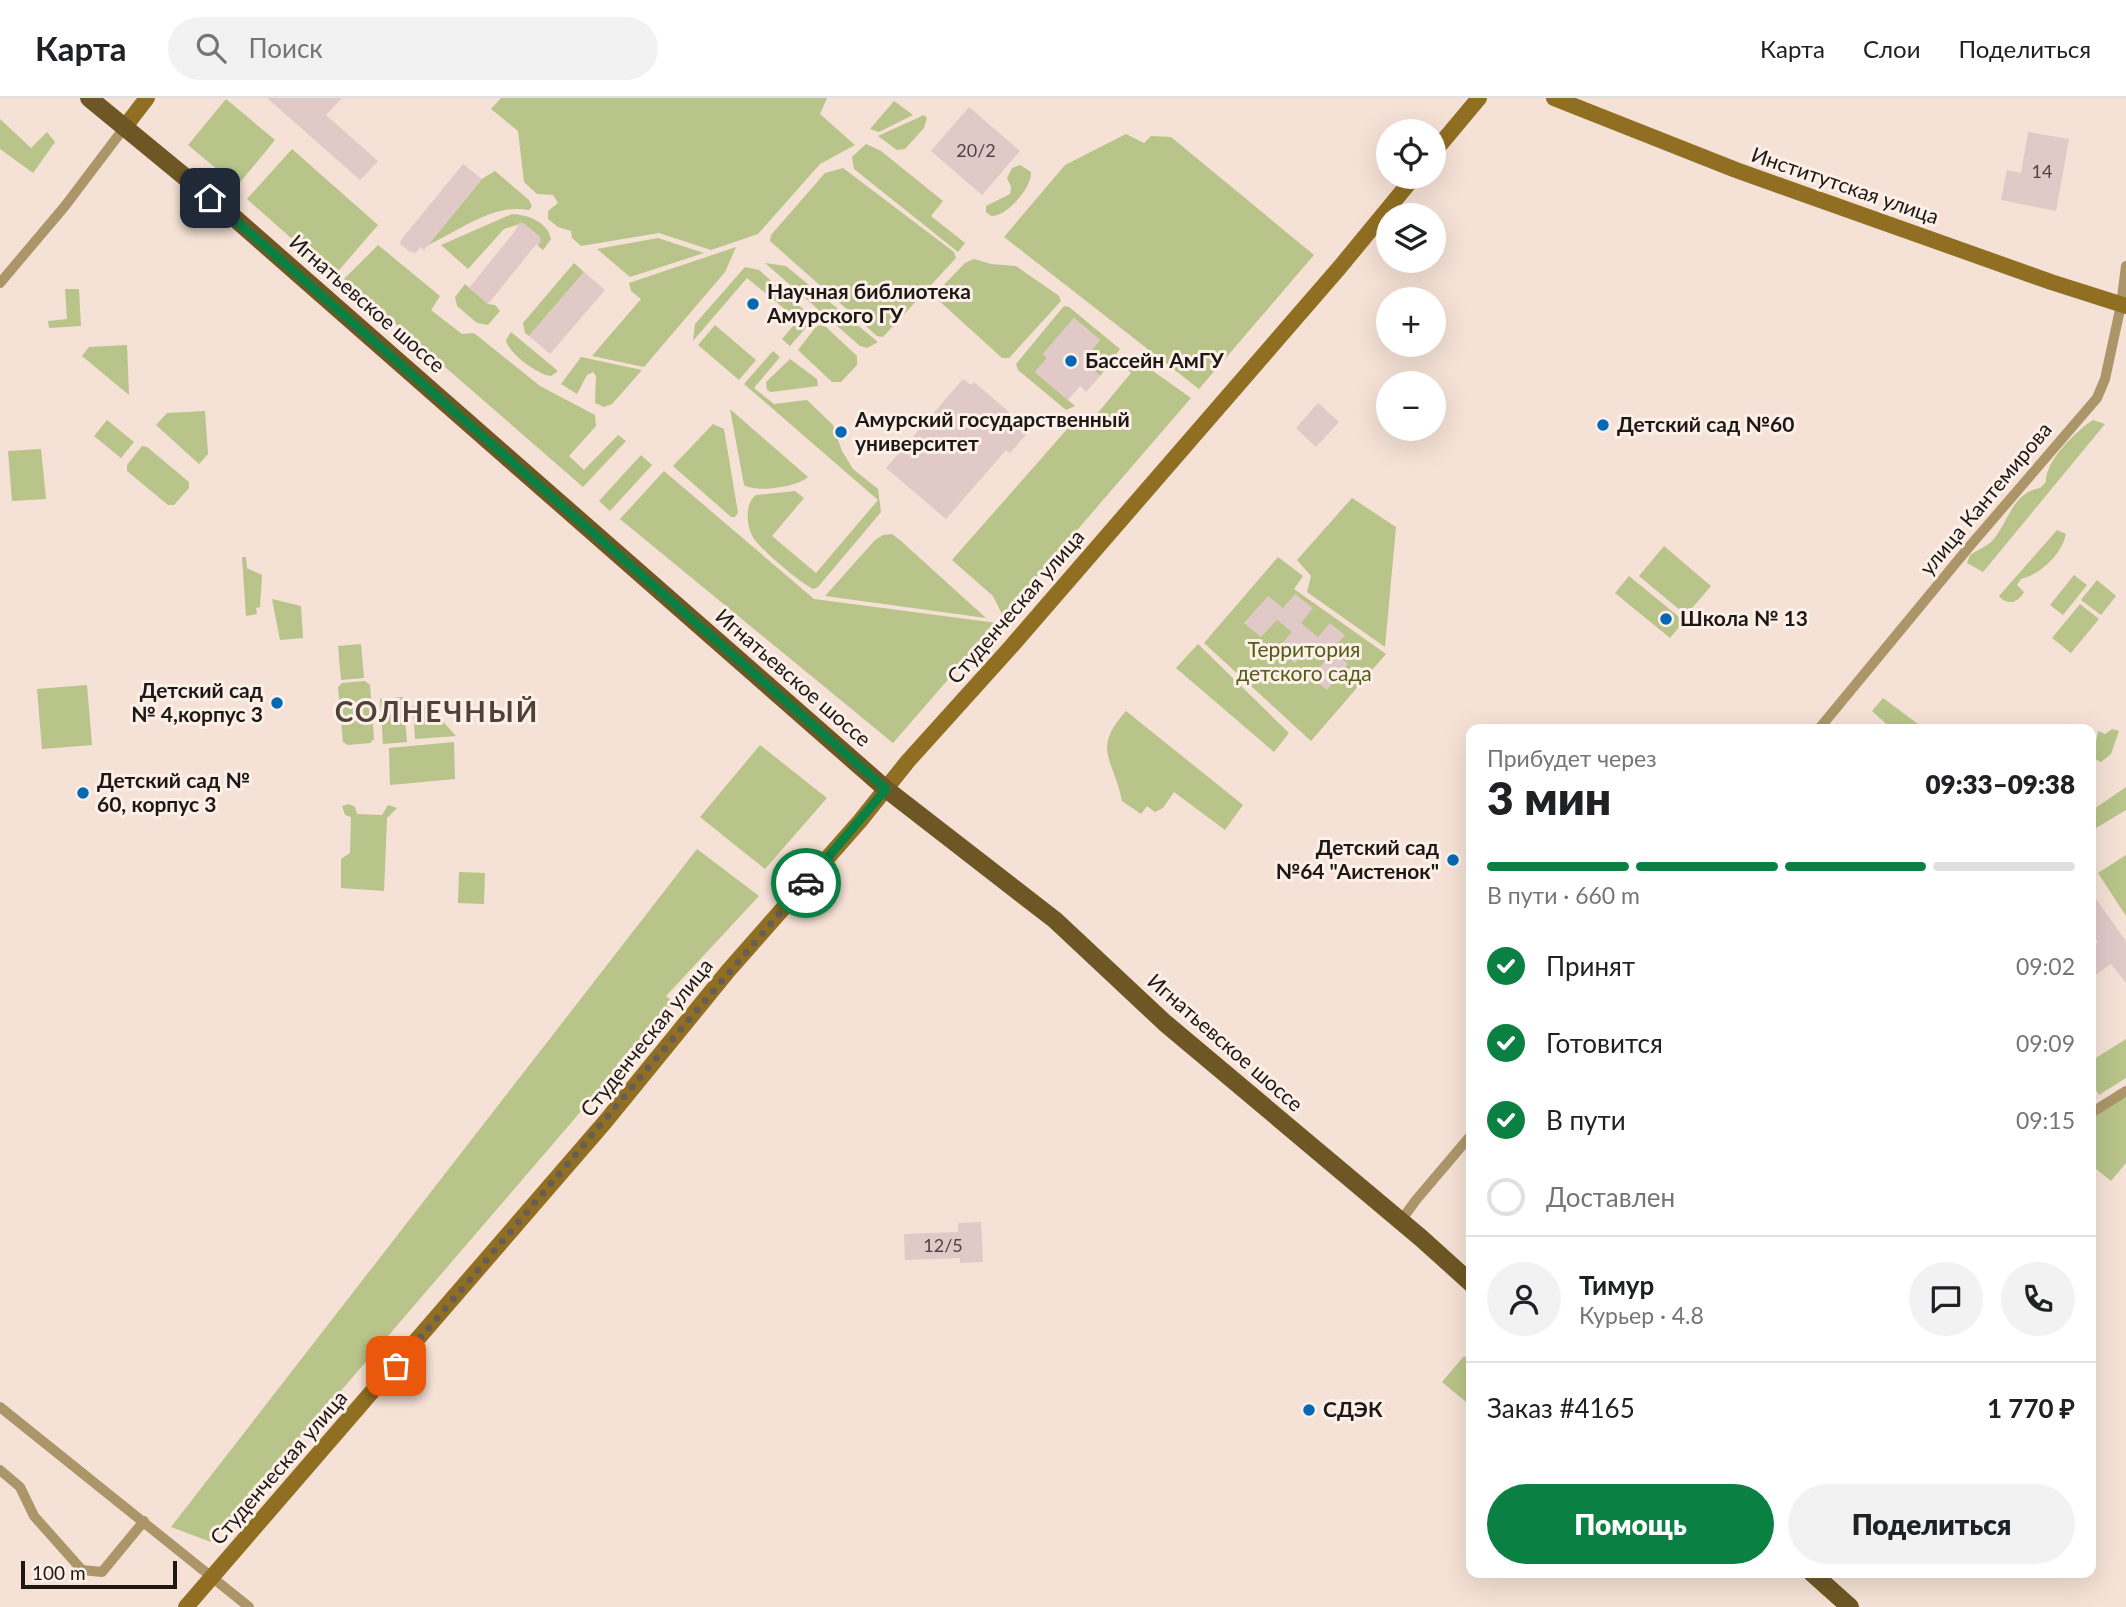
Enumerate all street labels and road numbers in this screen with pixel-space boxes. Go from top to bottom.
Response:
street label: Институтская улица [1749,141,1942,228]
street label: Игнатьевское шоссе [285,229,451,377]
street label: улица Кантемирова [1914,417,2056,579]
street label: Студенческая улица [941,524,1089,688]
street label: Игнатьевское шоссе [711,603,877,751]
street label: Студенческая улица [574,953,717,1121]
street label: Игнатьевское шоссе [1143,968,1309,1116]
street label: Студенческая улица [204,1385,352,1549]

